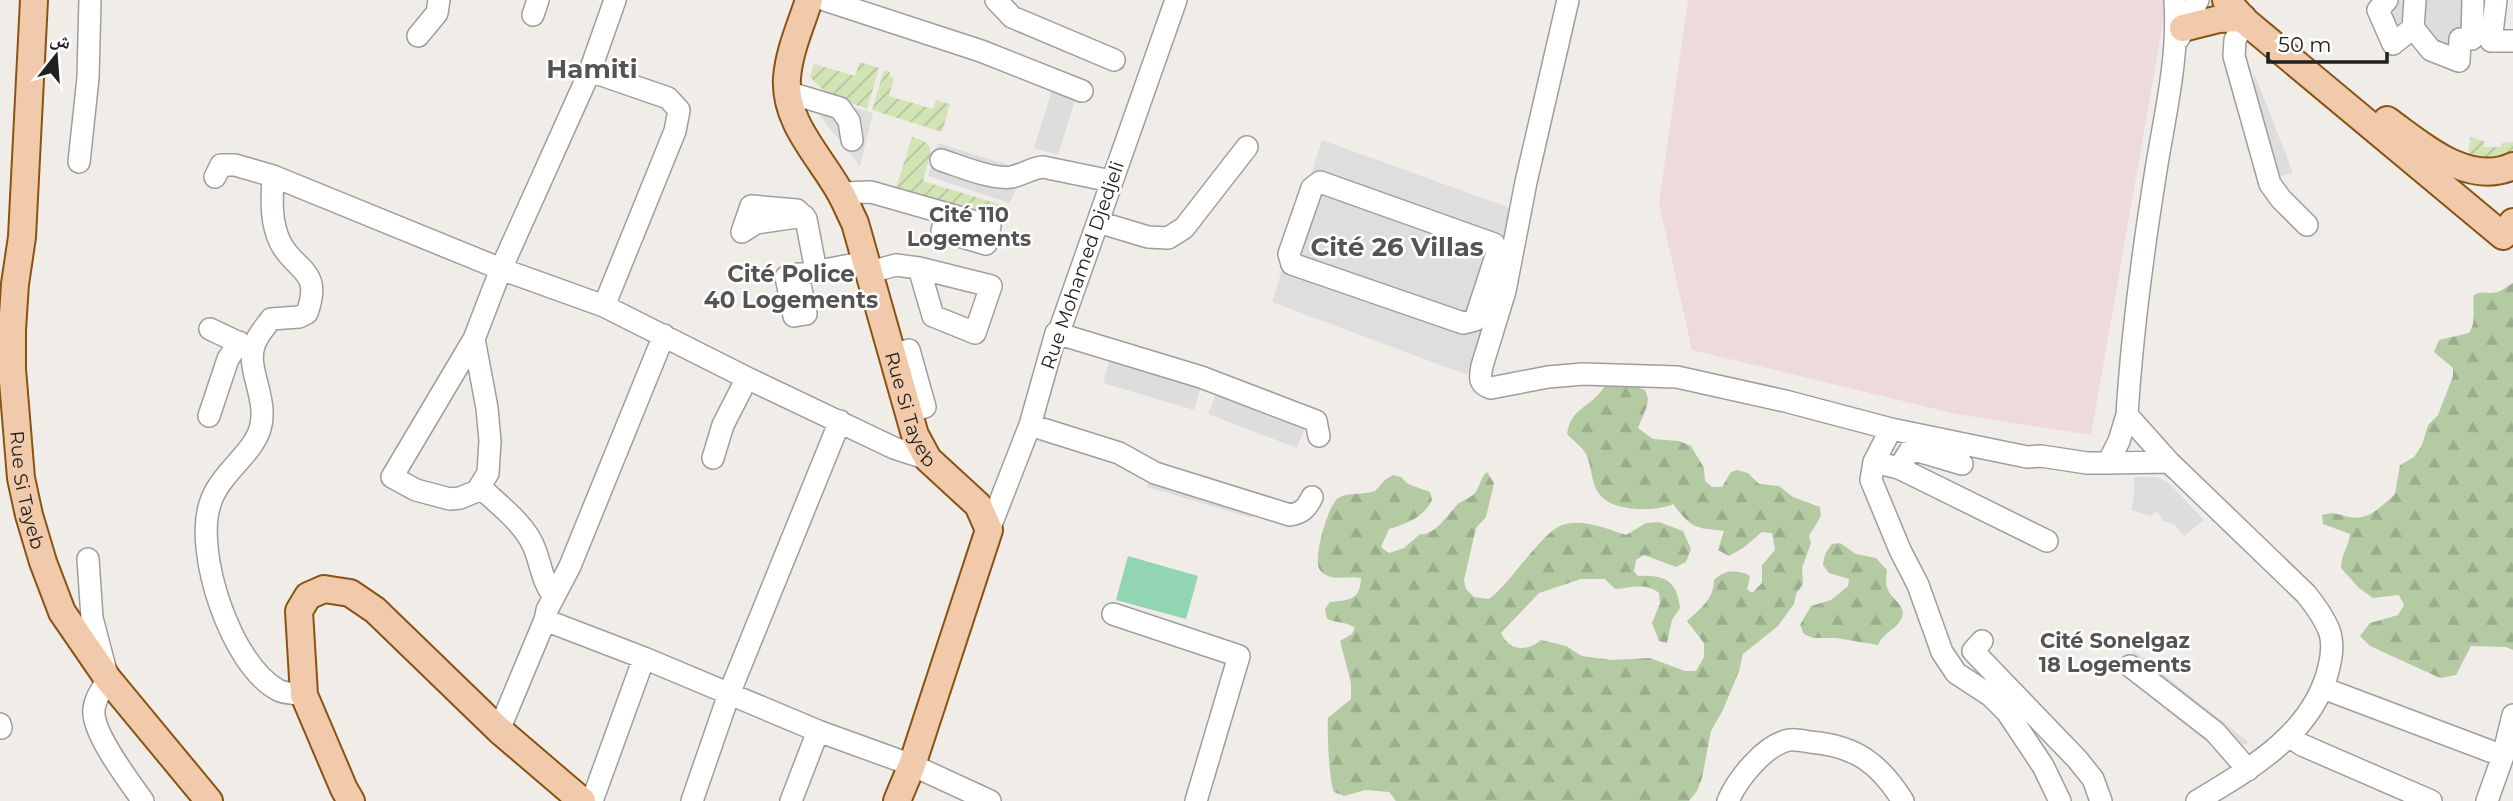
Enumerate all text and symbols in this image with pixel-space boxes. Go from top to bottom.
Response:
north arrow [21,21,91,91]
scale bar [2268,21,2387,65]
text: ش [48,26,74,54]
text: 50 m [2278,32,2332,57]
district label: Hamiti [546,53,638,85]
street label: Rue Mohamed Djedjeli [1036,158,1129,372]
district label: Cité 110 Logements [907,202,1031,251]
district label: Cité 26 Villas [1310,231,1484,263]
district label: Cité Police 40 Logements [704,260,878,314]
street label: Rue Si Tayeb [880,349,941,473]
street label: Rue Si Tayeb [5,430,50,552]
district label: Cité Sonelgaz 18 Logements [2039,628,2191,677]

